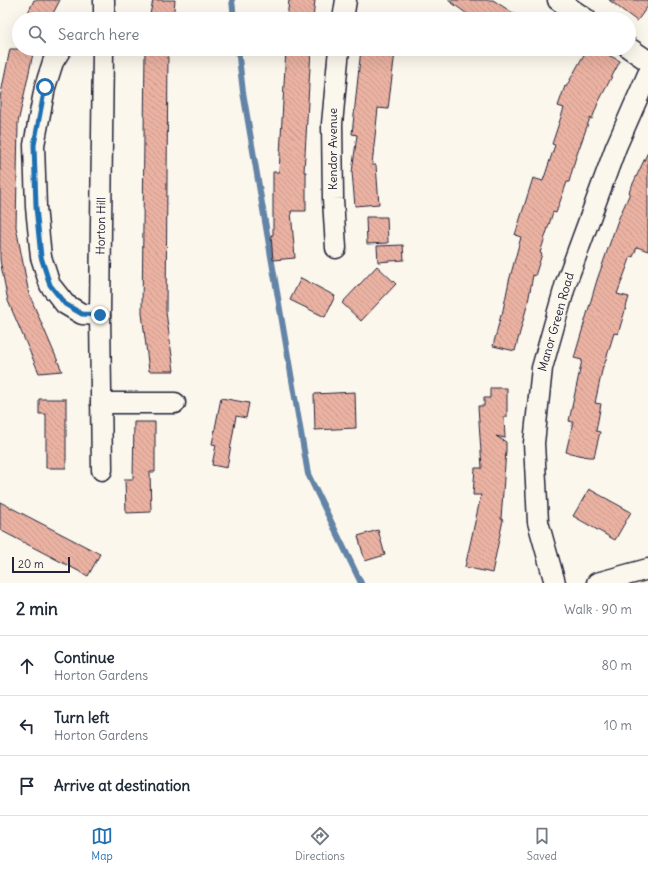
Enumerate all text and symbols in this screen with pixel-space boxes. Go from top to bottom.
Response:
search box [12,12,636,56]
icon: search [26,23,48,45]
text: Search here [58,25,139,44]
route start [36,78,54,96]
street label: Kendor Avenue [325,108,340,190]
street label: Horton Hill [92,197,109,255]
street label: Manor Green Road [534,271,577,373]
route end [91,306,109,324]
scale bar [12,555,70,574]
text: 20 m [18,557,44,571]
text: 2 min [16,598,58,620]
text: Walk · 90 m [564,601,632,618]
text: Continue [54,648,115,667]
icon: ahead [16,655,38,677]
text: 80 m [601,657,632,674]
text: Horton Gardens [54,667,148,684]
text: Turn left [54,708,109,727]
icon: left [16,715,38,737]
text: 10 m [604,717,632,734]
text: Horton Gardens [54,727,148,744]
icon: arrive [16,775,38,797]
text: Arrive at destination [54,776,190,795]
tab: Map [91,825,113,863]
tab: Directions [295,825,345,863]
tab: Saved [527,825,557,863]

